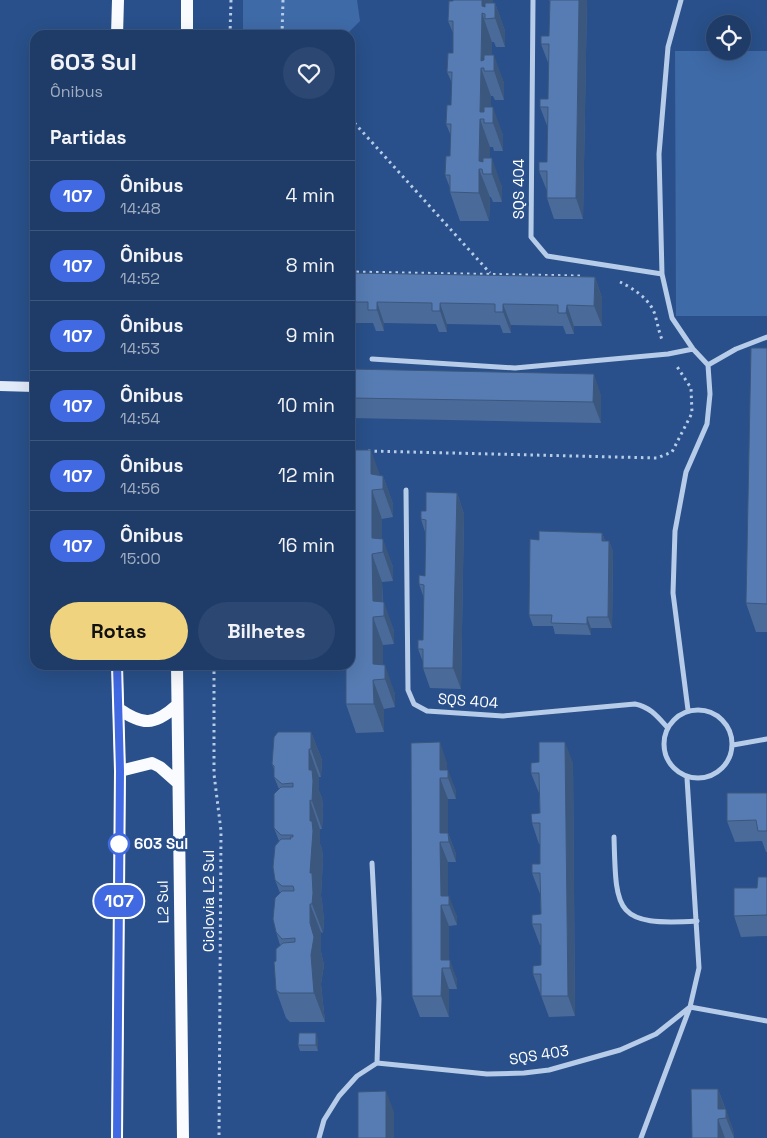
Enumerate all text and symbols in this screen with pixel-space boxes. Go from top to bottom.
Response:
map controls [706,15,751,60]
button: locate [706,15,751,60]
text: 603 Sul [50,46,137,77]
button: heart [283,47,335,99]
text: Ônibus [50,81,103,102]
text: Partidas [50,125,127,150]
street label: SQS 404 [509,159,528,219]
text: Ônibus [120,173,183,198]
text: 4 min [286,183,335,208]
text: 107 [63,184,92,207]
text: 14:48 [120,198,161,219]
text: Ônibus [120,243,183,268]
text: 8 min [286,253,335,278]
text: 107 [63,254,92,277]
text: 14:52 [120,268,160,289]
text: Ônibus [120,313,183,338]
text: 9 min [286,323,335,348]
text: 107 [63,324,92,347]
text: 14:53 [120,338,160,359]
text: Ônibus [120,383,183,408]
text: 10 min [277,393,335,418]
text: 107 [63,394,92,417]
text: 14:54 [120,408,160,429]
text: Ônibus [120,453,183,478]
text: 12 min [278,463,335,488]
text: 107 [63,464,92,487]
text: 14:56 [120,478,160,499]
text: Ônibus [120,523,183,548]
text: 16 min [278,533,335,558]
text: 107 [63,534,92,557]
text: 15:00 [120,548,161,569]
button: Rotas [50,602,188,660]
button: Bilhetes [198,602,335,660]
street label: SQS 404 [437,689,499,712]
marker: 603 Sul [108,833,130,855]
place label: 603 Sul [134,834,188,853]
street label: Ciclovia L2 Sul [199,850,218,952]
street label: L2 Sul [153,880,172,924]
line badge: 107 [90,885,148,917]
text: 107 [104,889,134,912]
street label: SQS 403 [508,1040,570,1069]

